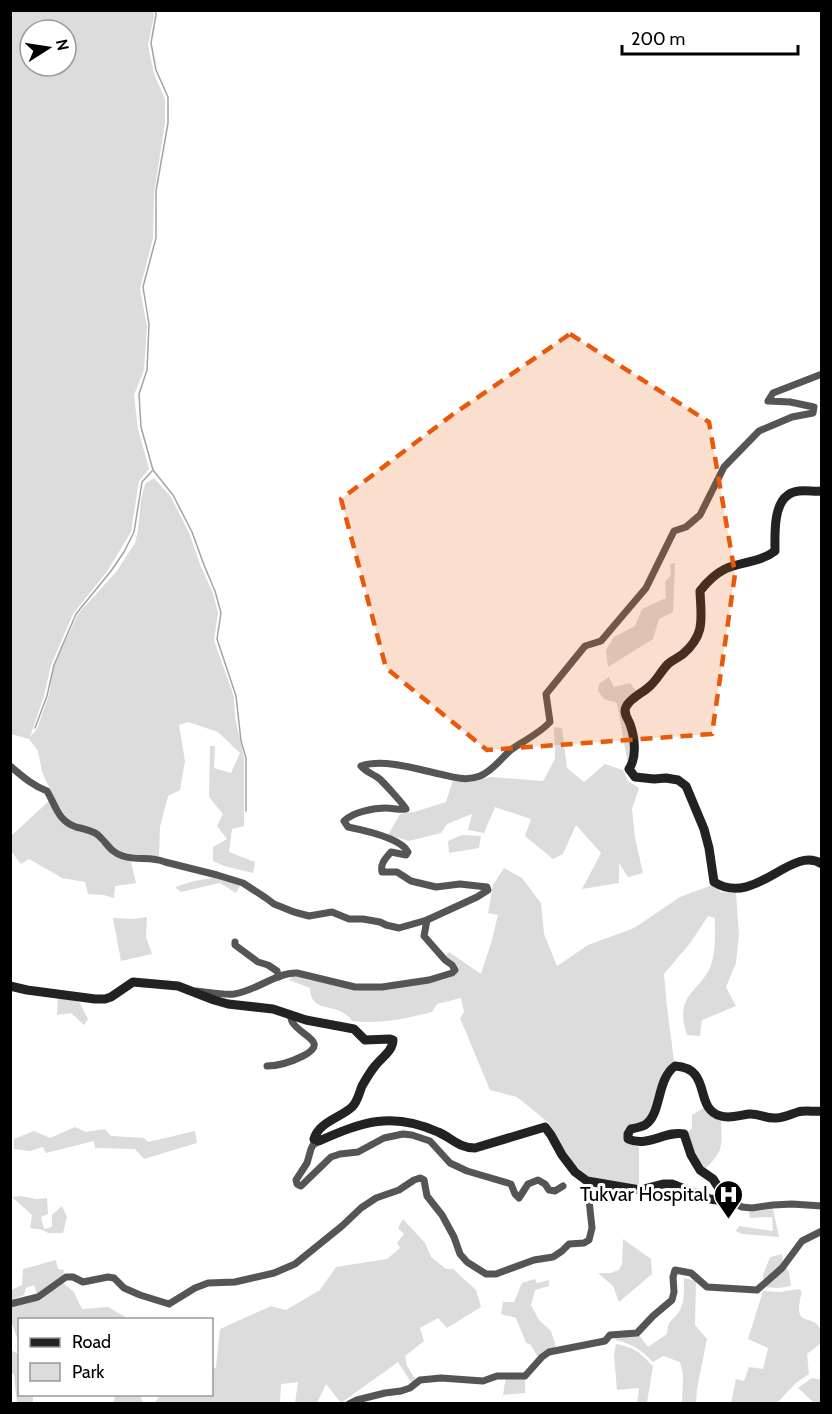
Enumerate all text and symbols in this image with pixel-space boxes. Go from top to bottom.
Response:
north arrow [18,18,78,78]
scale bar [622,18,798,56]
text: 200 m [631,28,685,50]
text: N [52,37,73,52]
hospital icon: Tukvar Hospital [713,1178,745,1220]
place label: Tukvar Hospital [580,1182,708,1206]
legend [18,1318,213,1396]
text: Road [72,1331,111,1353]
text: Park [72,1361,105,1383]

